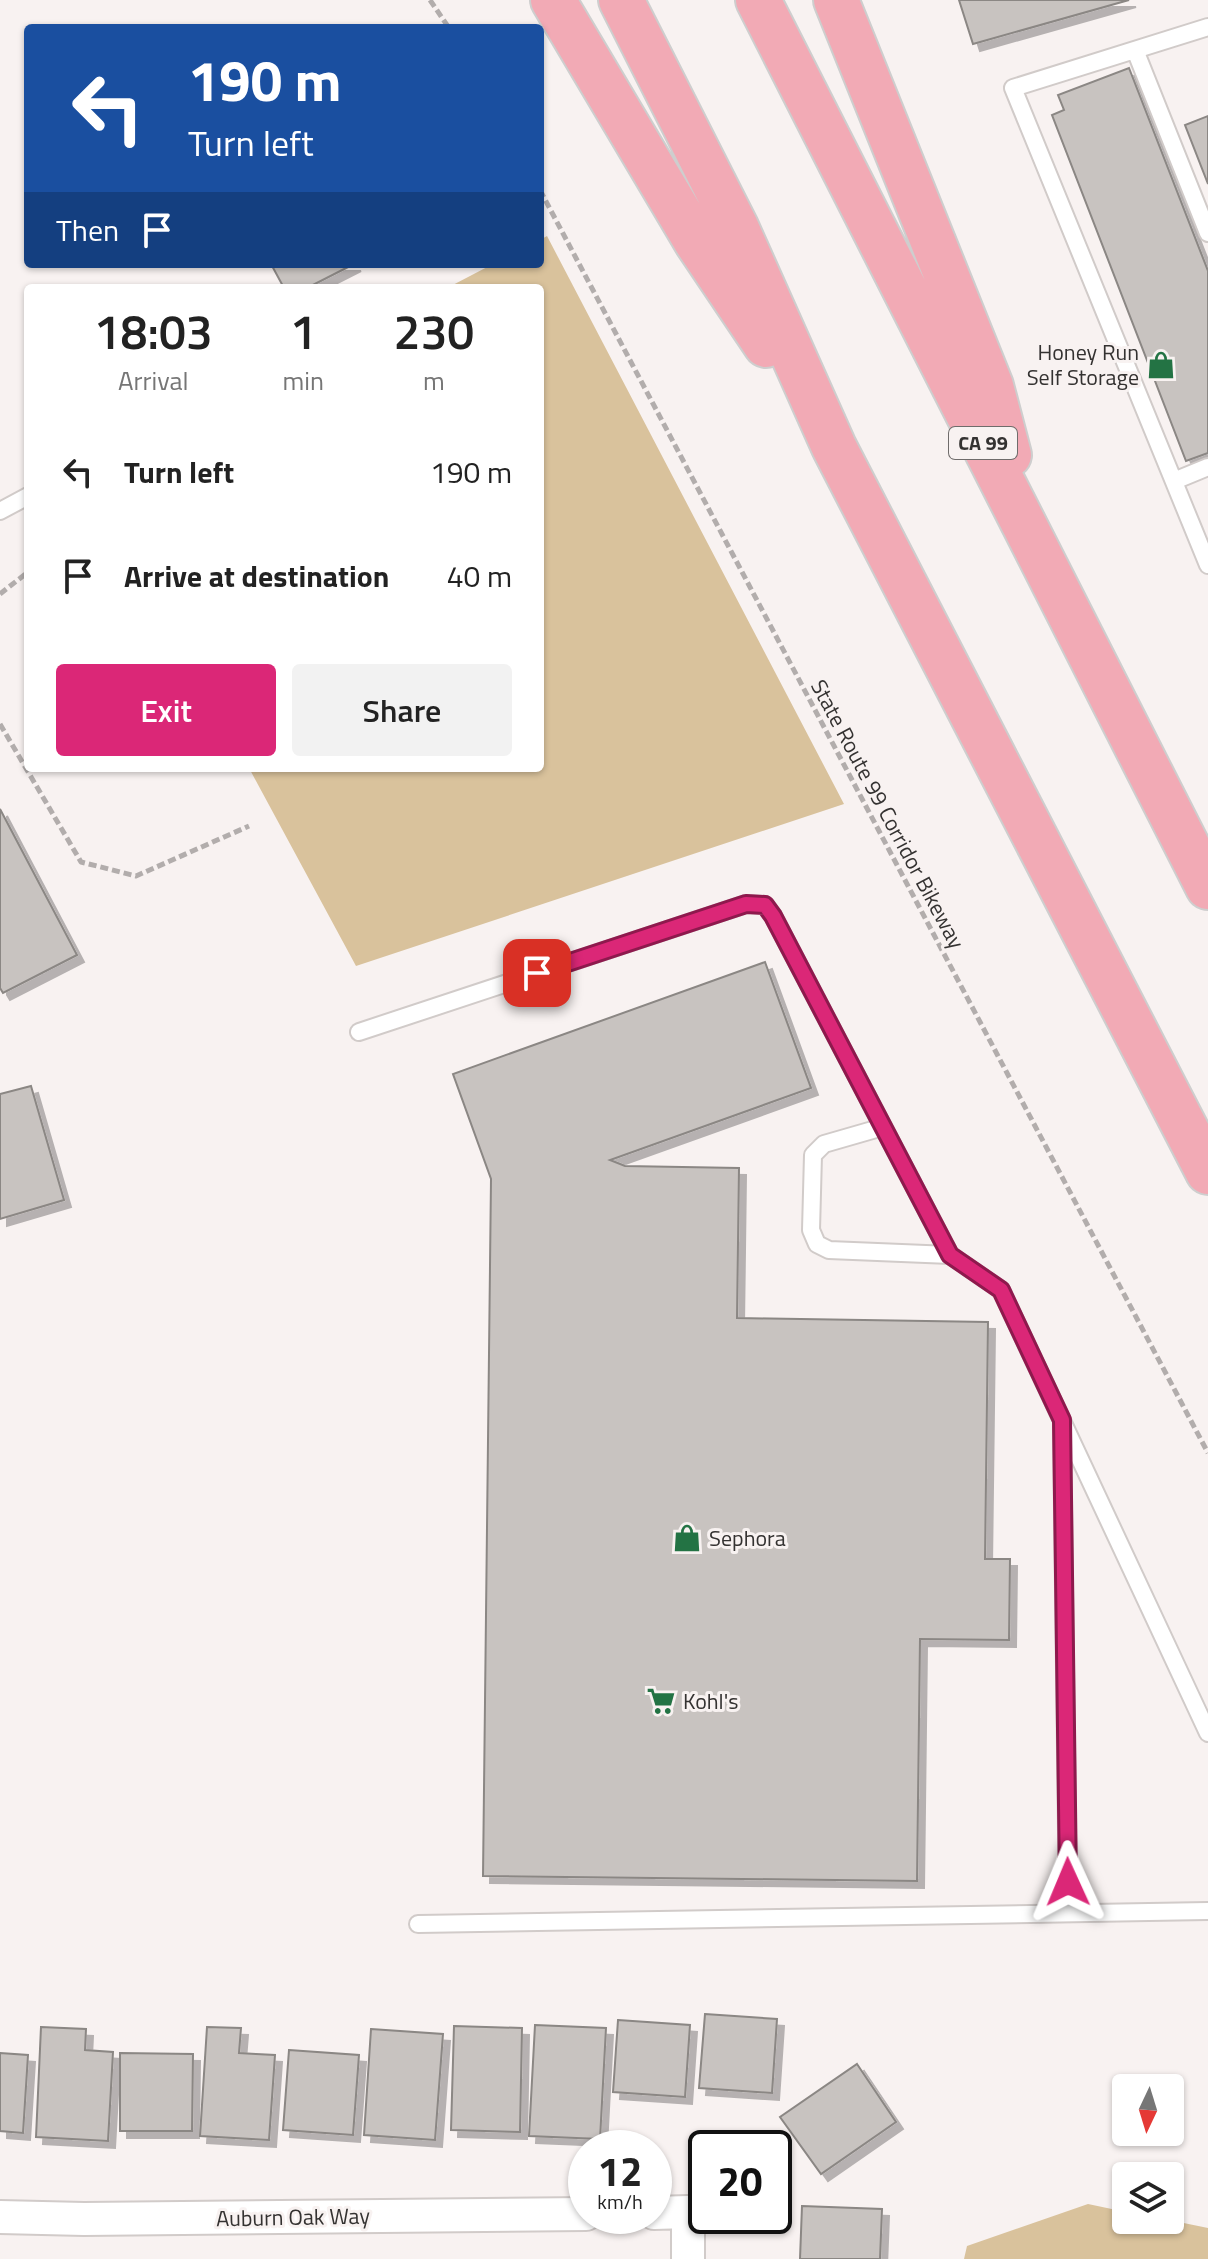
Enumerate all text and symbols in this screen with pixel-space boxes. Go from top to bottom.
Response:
text: 190 m [188,38,341,123]
icon: left [56,56,160,160]
text: Turn left [188,115,314,170]
text: Then [56,207,119,253]
icon: arrive [135,208,179,252]
text: 18:03 [94,295,213,368]
text: 1 [290,295,317,368]
text: 230 [394,295,474,368]
place label: Honey Run Self Storage [1027,335,1139,394]
shop icon: Honey Run Self Storage [1146,350,1176,380]
text: Arrival [118,361,188,400]
text: min [282,361,324,400]
text: m [423,361,445,400]
road number: CA 99 [949,427,1017,459]
text: Turn left [124,449,234,495]
text: 190 m [430,449,512,495]
icon: left [56,450,100,494]
text: Arrive at destination [124,553,389,599]
text: 40 m [447,553,512,599]
icon: arrive [56,554,100,598]
button: Exit [56,664,276,756]
button: Share [292,664,512,756]
street label: State Route 99 Corridor Bikeway [802,673,974,955]
pin [503,939,571,1007]
icon: arrive [515,951,559,995]
place label: Sephora [709,1521,786,1555]
shop icon: Sephora [672,1523,702,1553]
place label: Kohl's [683,1684,738,1718]
supermarket icon: Kohl's [646,1686,676,1716]
position arrow [1026,1840,1110,1924]
north arrow [1112,2074,1184,2146]
map controls [1112,2074,1184,2234]
speed limit sign: 20 [688,2130,792,2234]
text: 12 [598,2141,642,2202]
button: layers [1112,2162,1184,2234]
text: km/h [597,2186,643,2217]
street label: Auburn Oak Way [216,2199,371,2235]

